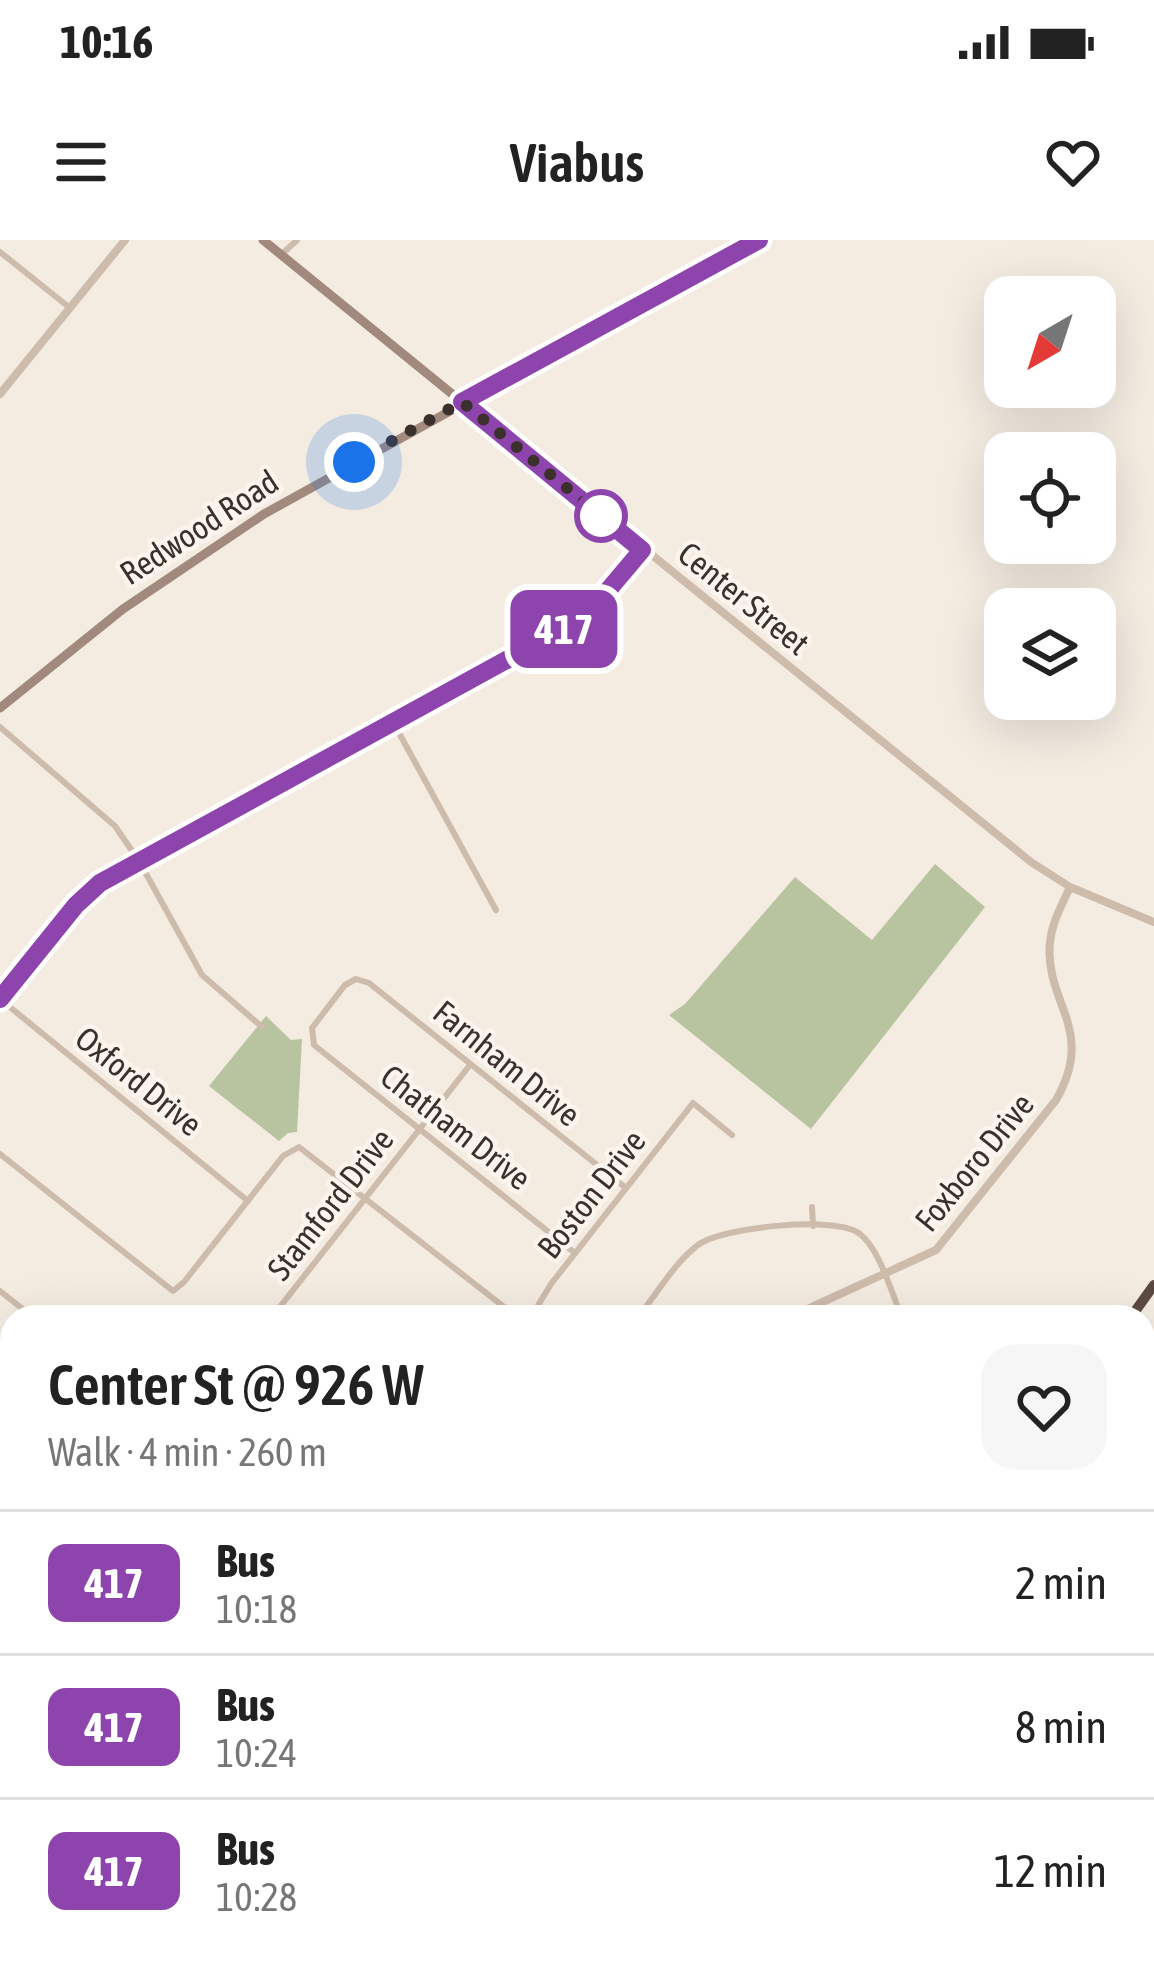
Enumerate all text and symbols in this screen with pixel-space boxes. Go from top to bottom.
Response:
text: 10:16 [60,16,154,68]
icon: menu [48,129,114,195]
icon: heart [1040,129,1106,195]
text: Viabus [510,132,644,193]
north arrow [984,276,1116,408]
map controls [984,276,1116,720]
your location [324,432,384,492]
button: locate [984,432,1116,564]
street label: Redwood Road [113,462,285,592]
unlabelled marker [576,491,626,541]
street label: Center Street [671,534,817,662]
button: layers [984,588,1116,720]
line badge: 417 [495,590,633,668]
text: 417 [534,605,594,653]
street label: Farnham Drive [426,992,588,1134]
street label: Oxford Drive [68,1019,210,1143]
street label: Chatham Drive [374,1057,538,1197]
street label: Foxboro Drive [907,1085,1041,1239]
street label: Stamford Drive [259,1121,401,1287]
street label: Boston Drive [529,1122,653,1266]
button: heart [981,1344,1107,1470]
text: Center St @ 926 W [48,1352,423,1417]
text: Walk · 4 min · 260 m [48,1430,327,1474]
text: Bus [216,1535,275,1587]
text: 2 min [1015,1557,1107,1609]
text: 417 [84,1559,144,1607]
text: 10:18 [216,1587,297,1631]
text: Bus [216,1679,275,1731]
text: 8 min [1015,1701,1107,1753]
text: 417 [84,1703,144,1751]
text: 10:24 [216,1731,297,1775]
text: Bus [216,1823,275,1875]
text: 12 min [994,1845,1107,1897]
text: 417 [84,1847,144,1895]
text: 10:28 [216,1875,297,1919]

